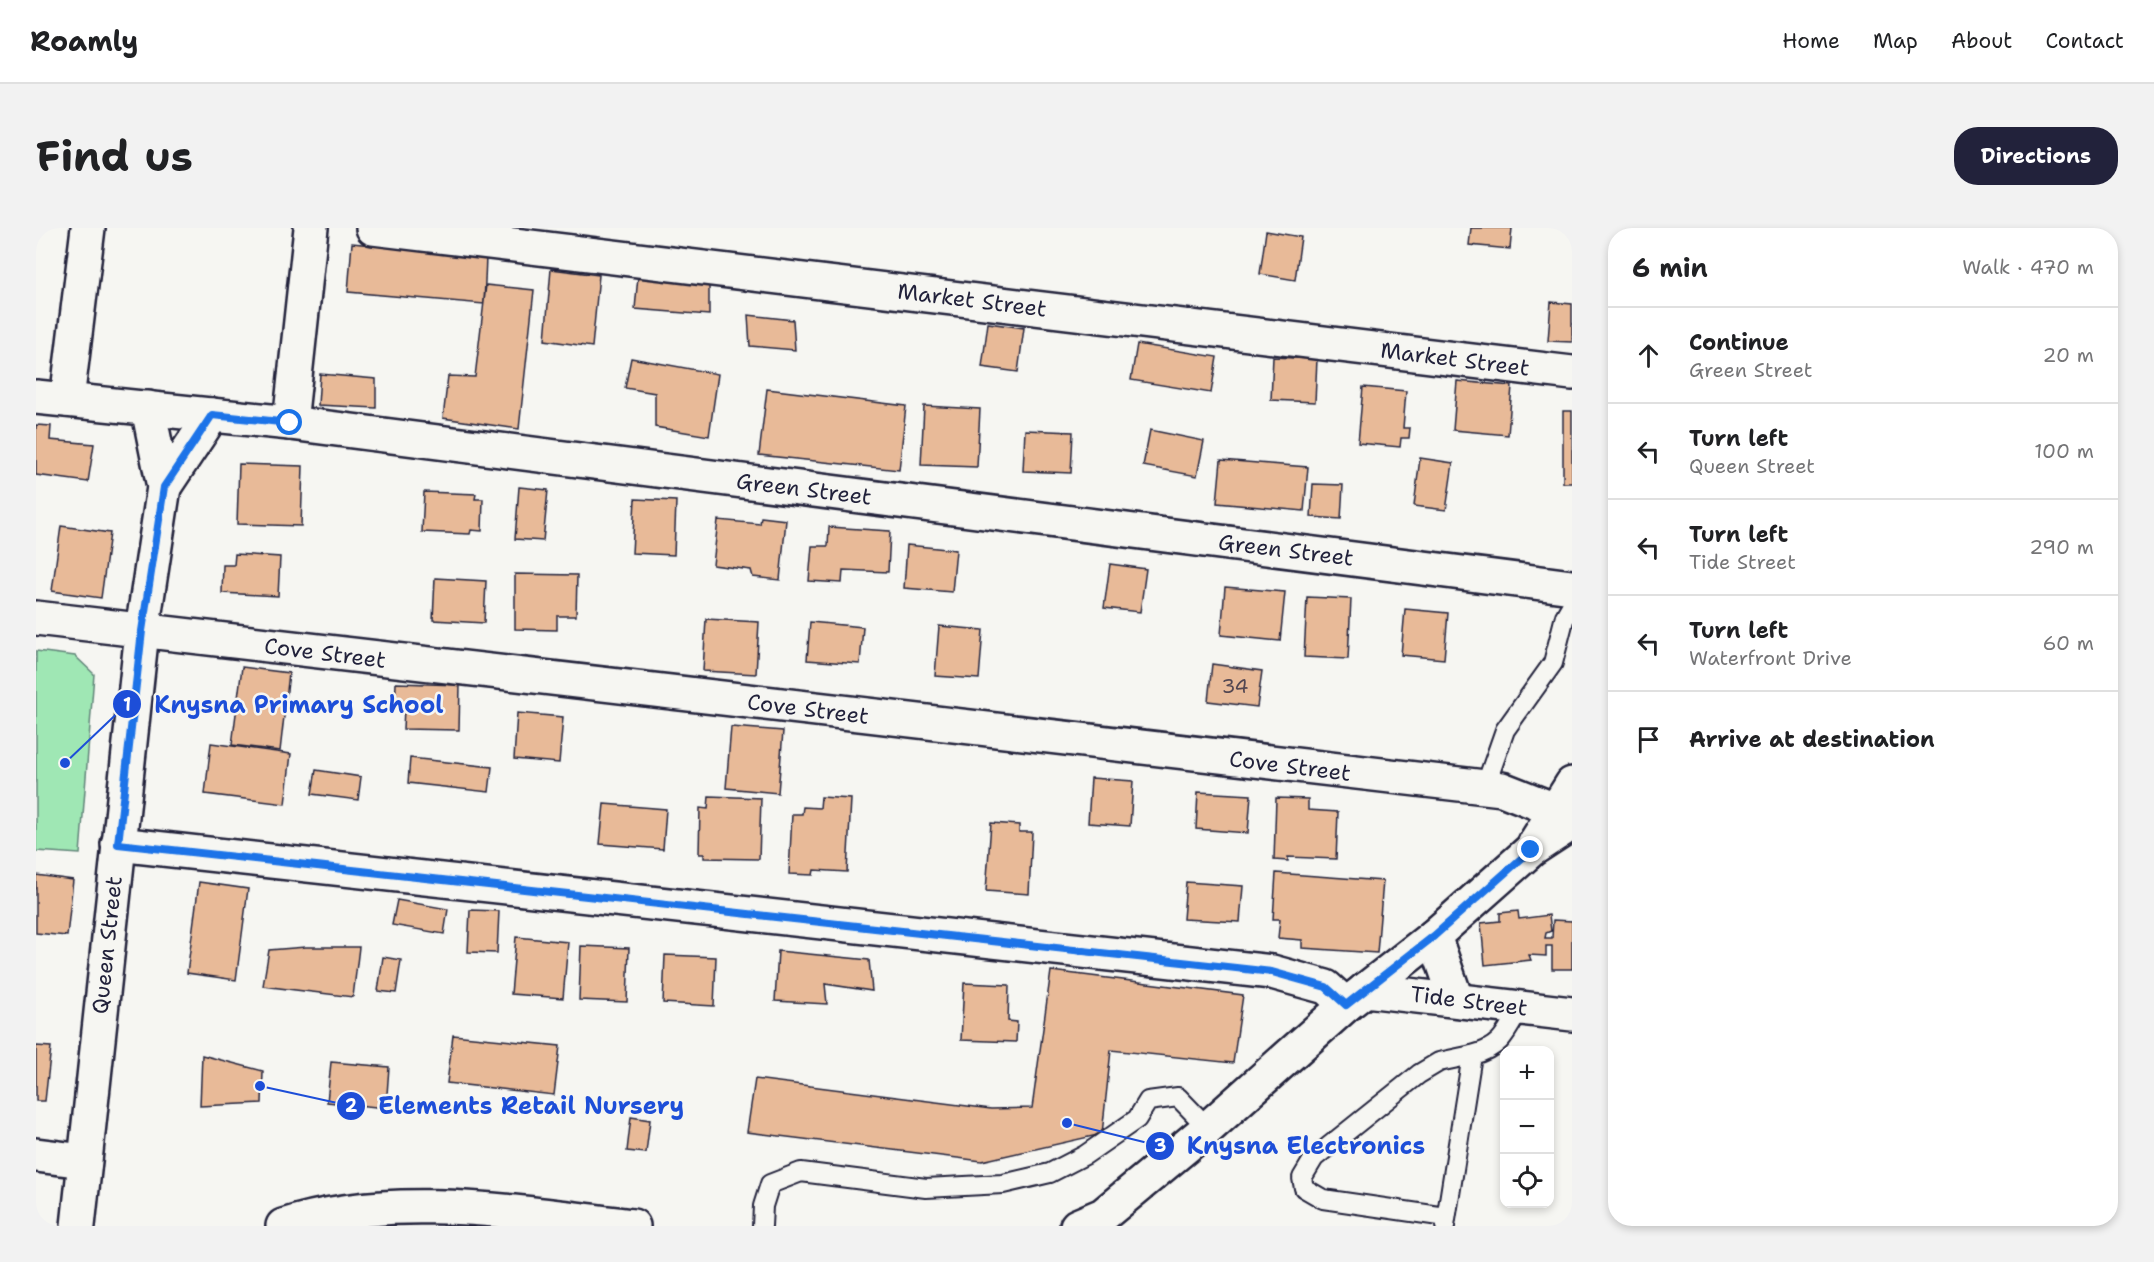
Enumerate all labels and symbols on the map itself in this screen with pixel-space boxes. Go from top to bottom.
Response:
street label: Market Street [896,276,1048,324]
street label: Market Street [1379,335,1531,383]
route start [276,409,302,435]
street label: Green Street [735,466,873,512]
street label: Green Street [1217,527,1355,573]
street label: Cove Street [263,631,387,675]
house number: 34 [1221,673,1249,699]
callout: Knysna Primary School [112,683,456,725]
street label: Cove Street [746,687,870,731]
text: Knysna Primary School [154,689,444,721]
text: 1 [123,693,131,717]
street label: Cove Street [1228,744,1352,788]
route end [1517,836,1543,862]
street label: Queen Street [85,875,129,1015]
street label: Tide Street [1409,979,1529,1023]
callout: Elements Retail Nursery [336,1085,696,1127]
text: Elements Retail Nursery [378,1090,684,1122]
text: 2 [345,1094,358,1118]
callout: Knysna Electronics [1145,1125,1437,1167]
text: Knysna Electronics [1187,1130,1425,1162]
text: 3 [1154,1134,1166,1158]

